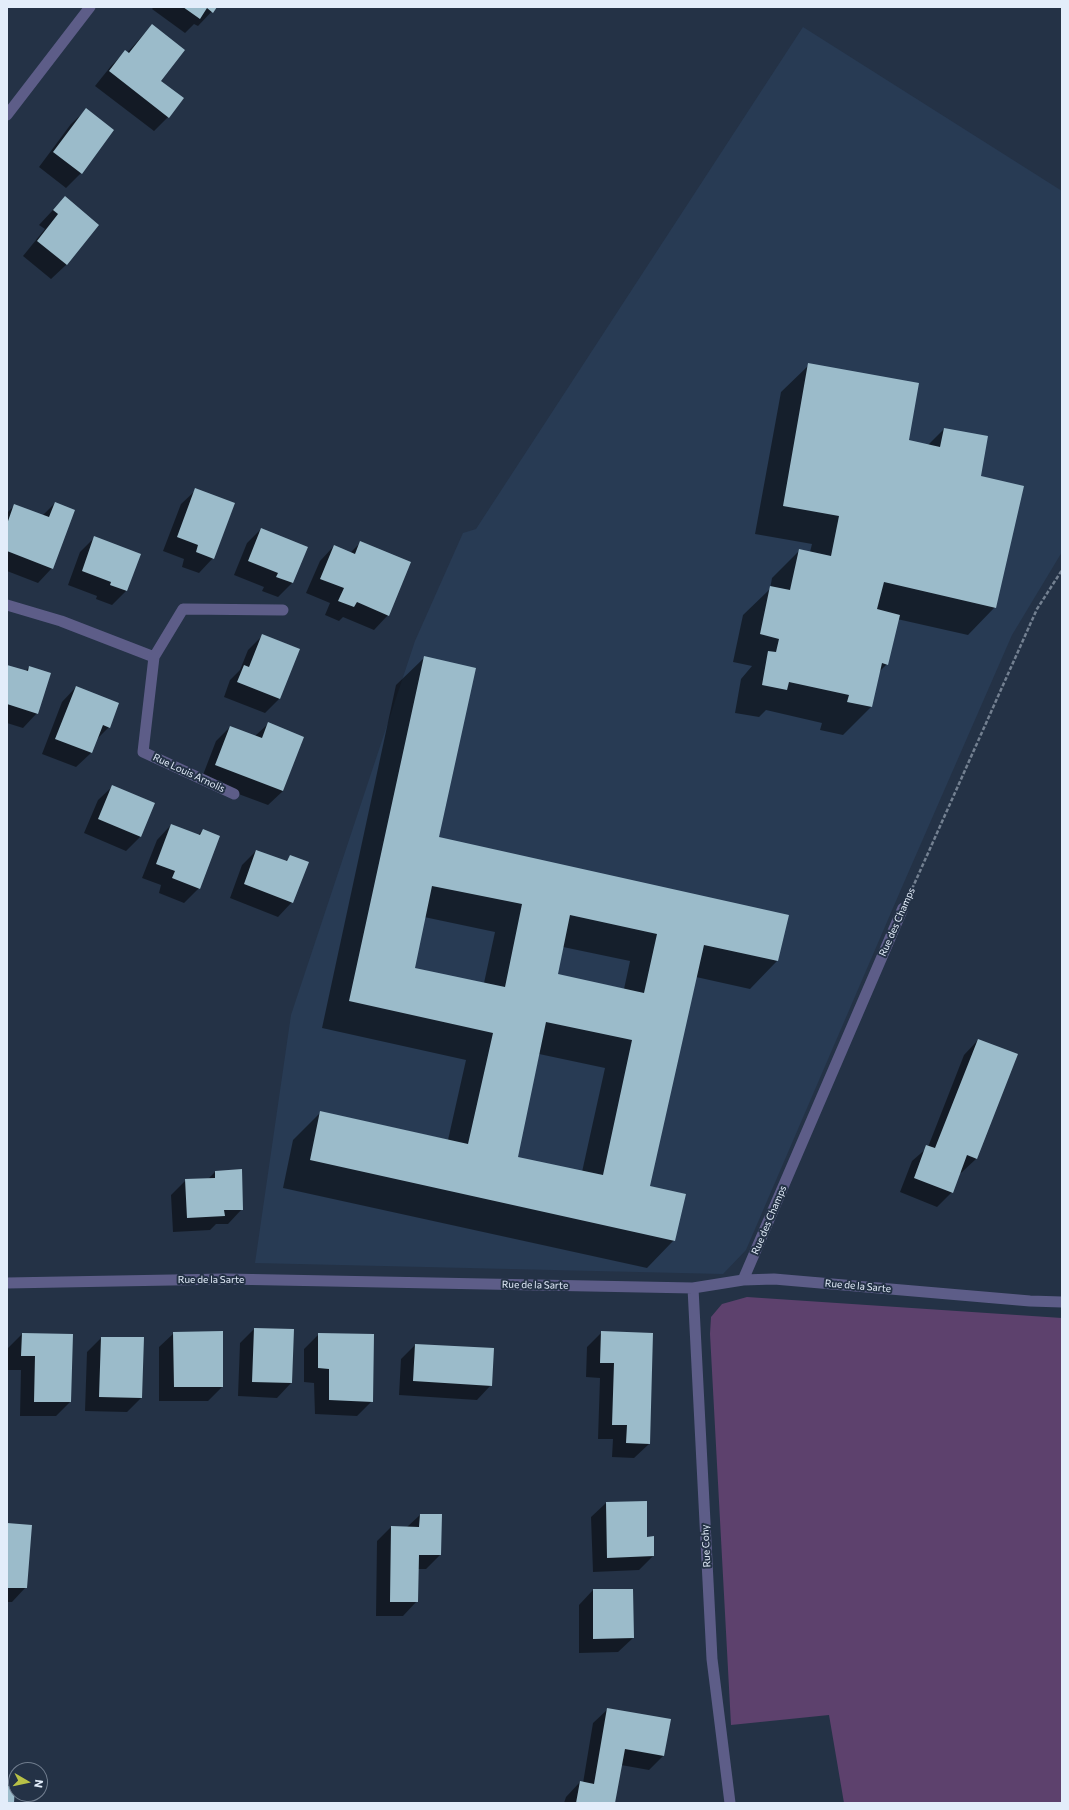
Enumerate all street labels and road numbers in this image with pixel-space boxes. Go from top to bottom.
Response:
street label: Rue Louis Arnolis [151,751,227,795]
street label: Rue des Champs [877,886,917,958]
street label: Rue des Champs [749,1184,789,1256]
street label: Rue de la Sarte [178,1274,244,1286]
street label: Rue de la Sarte [824,1277,892,1295]
street label: Rue de la Sarte [502,1278,568,1292]
street label: Rue Cohy [699,1524,713,1568]

